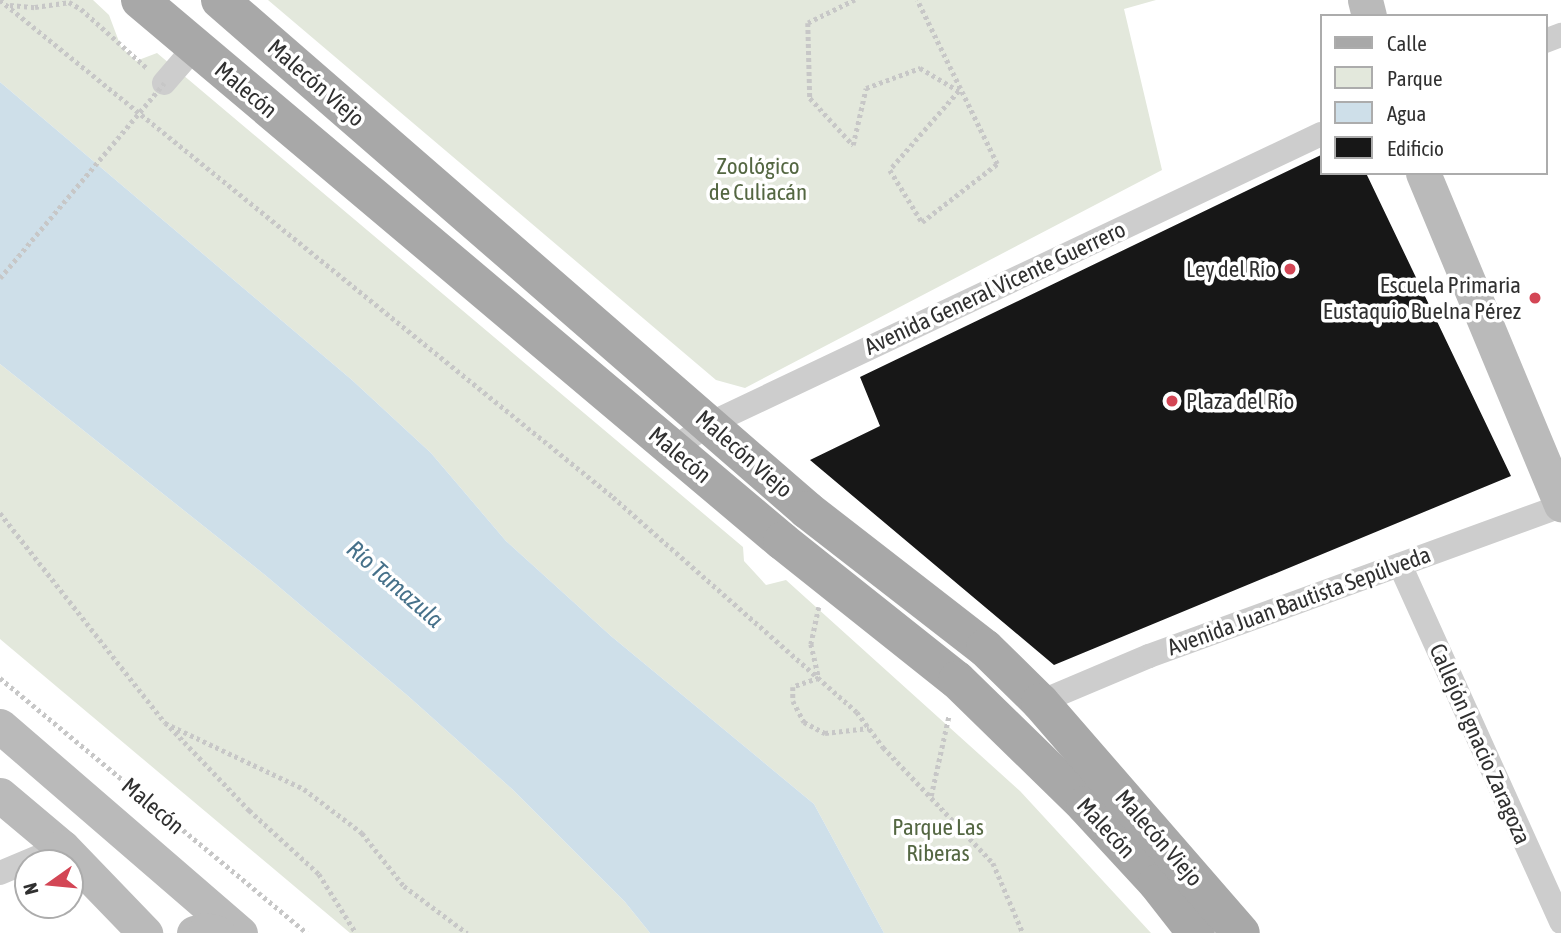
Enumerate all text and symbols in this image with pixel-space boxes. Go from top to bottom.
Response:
legend [1320,14,1547,175]
text: Calle [1387,31,1427,55]
street label: Malecón Viejo [262,34,370,132]
street label: Malecón [209,56,283,124]
text: Parque [1387,66,1442,90]
text: Agua [1387,101,1426,125]
text: Edificio [1387,136,1444,160]
park label: Zoológico de Culiacán [709,152,807,206]
street label: Avenida General Vicente Guerrero [860,215,1130,361]
place label: Ley del Río [1186,255,1276,283]
marker: Ley del Río [1282,261,1298,277]
place label: Escuela Primaria Eustaquio Buelna Pérez [1323,271,1521,325]
marker: Escuela Primaria Eustaquio Buelna Pérez [1527,290,1543,306]
place label: Plaza del Río [1186,387,1294,415]
marker: Plaza del Río [1164,393,1180,409]
street label: Malecón Viejo [690,405,798,503]
street label: Malecón [643,421,717,489]
water label: Río Tamazula [341,534,449,634]
street label: Avenida Juan Bautista Sepúlveda [1164,540,1434,662]
street label: Callejón Ignacio Zaragoza [1423,640,1537,848]
street label: Malecón [116,772,190,840]
street label: Malecón Viejo [1110,784,1208,892]
street label: Malecón [1071,792,1141,864]
park label: Parque Las Riberas [892,813,984,867]
north arrow [14,849,84,919]
text: N [19,881,43,897]

